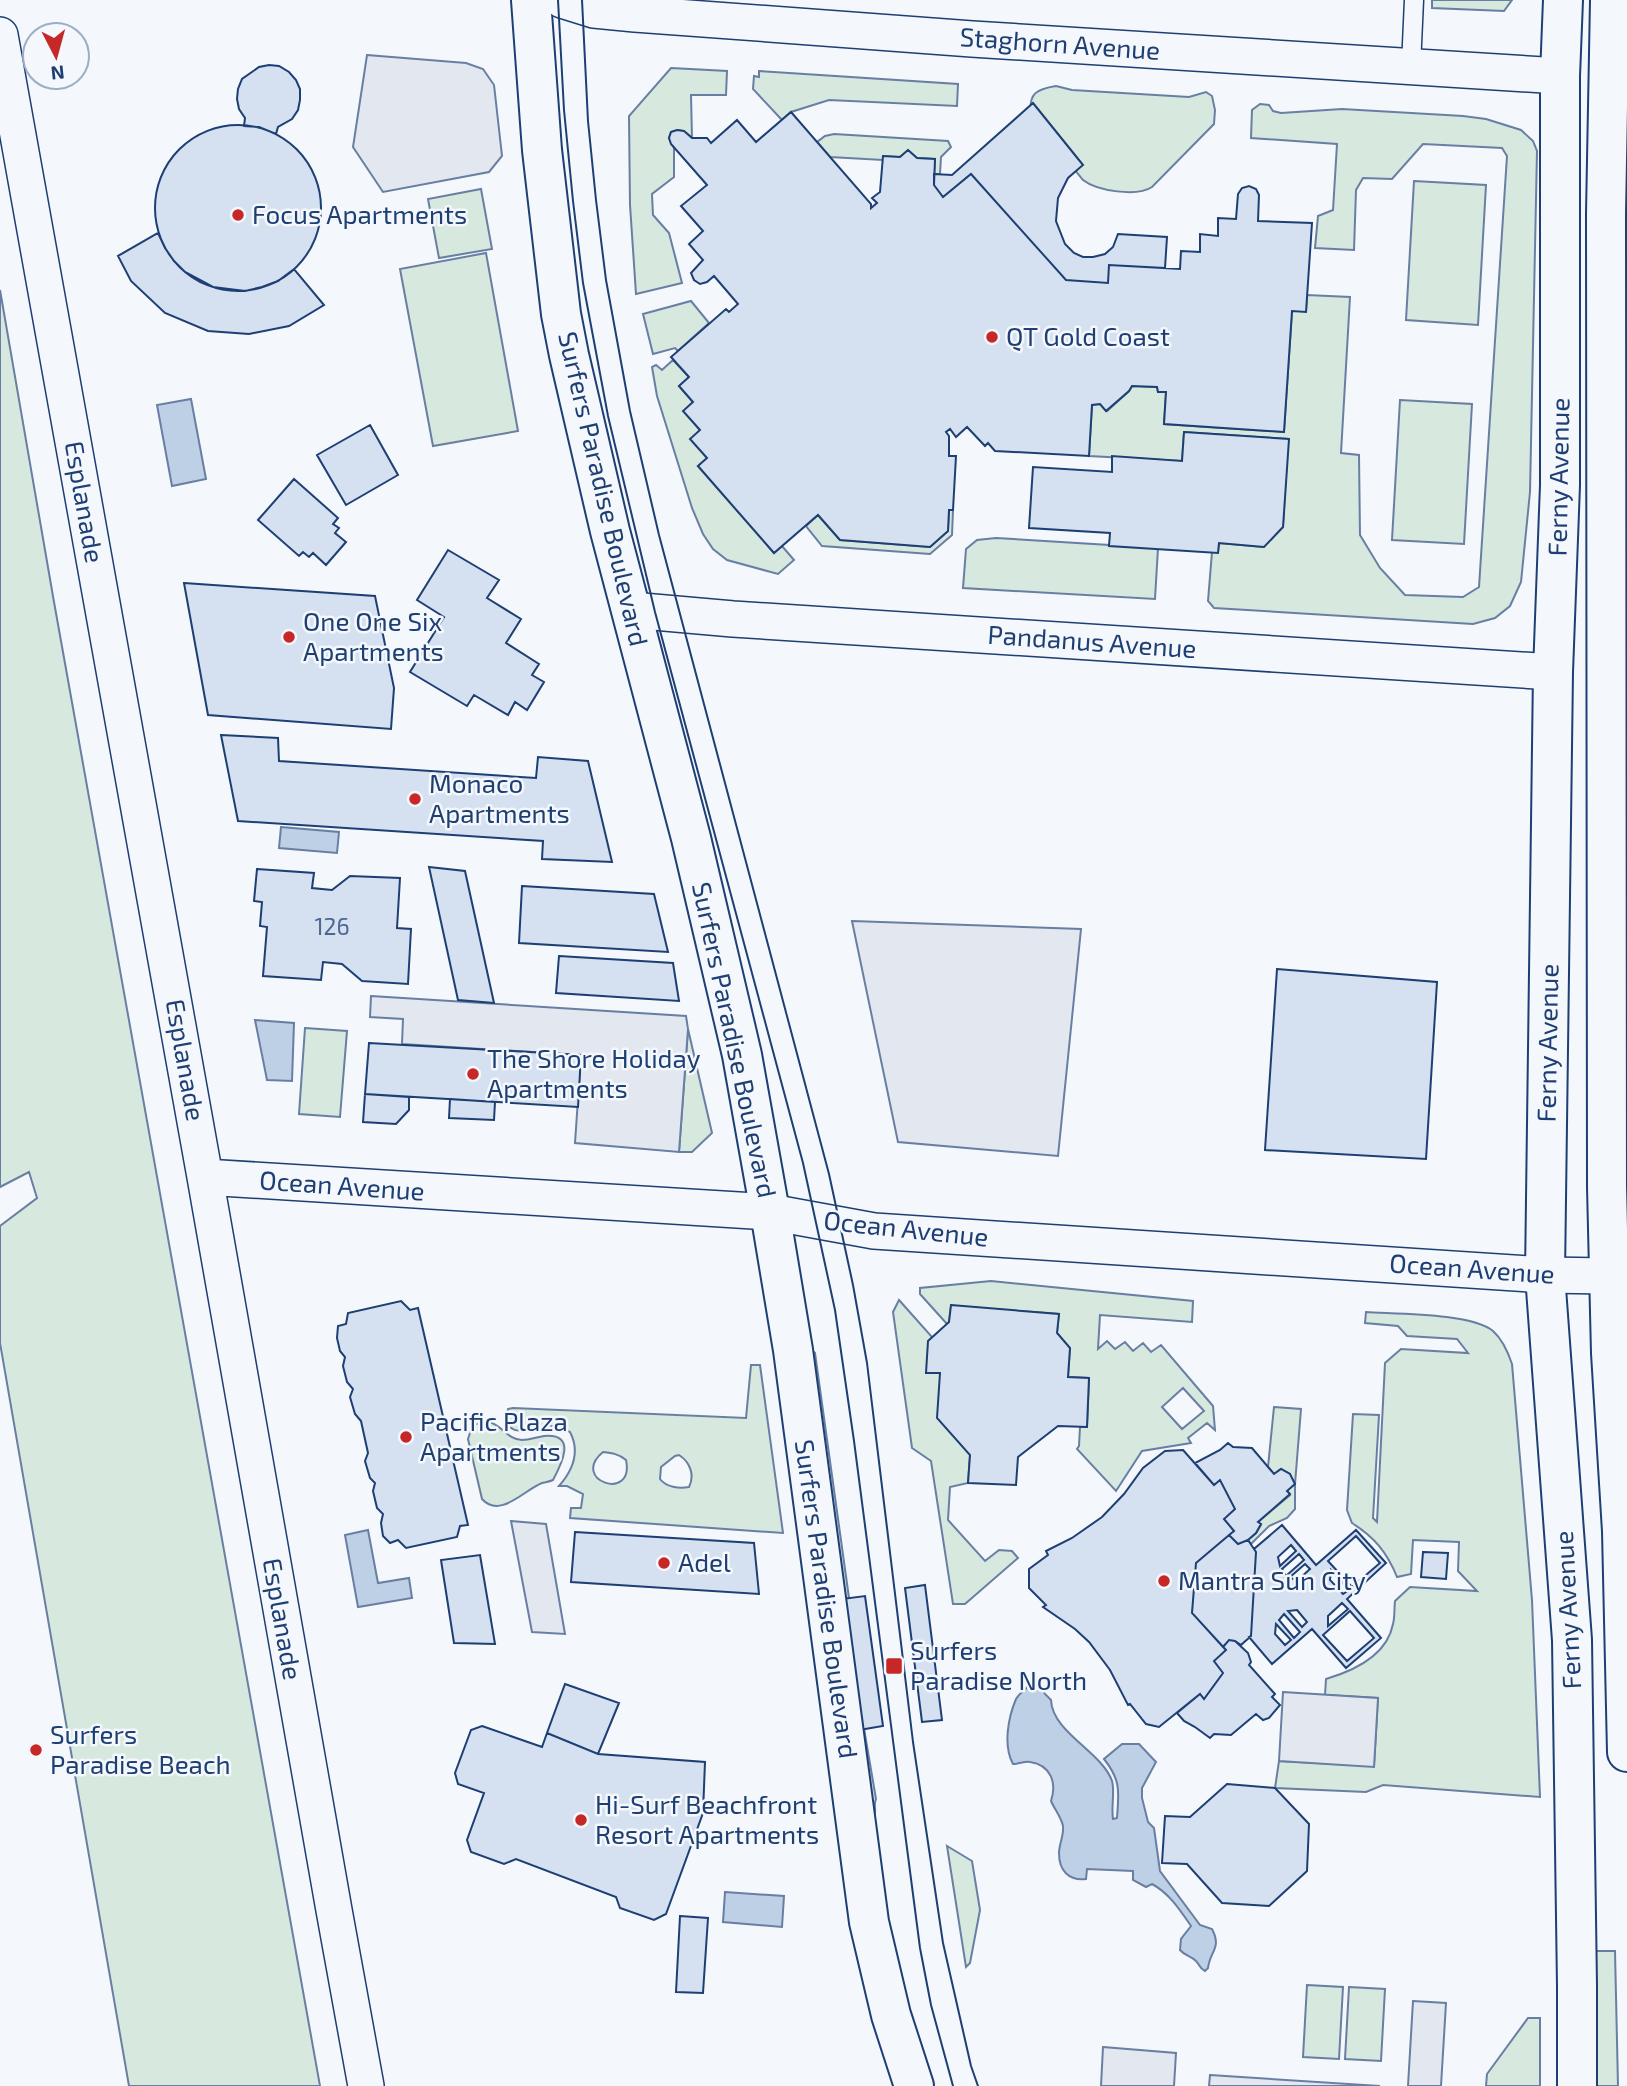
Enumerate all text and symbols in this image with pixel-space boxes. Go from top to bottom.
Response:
street label: Staghorn Avenue [959,20,1161,65]
north arrow [21,21,91,91]
text: N [50,61,66,86]
place label: Focus Apartments [252,198,467,229]
marker: Focus Apartments [230,207,246,223]
place label: QT Gold Coast [1006,320,1170,351]
street label: Surfers Paradise Boulevard [553,328,656,649]
marker: QT Gold Coast [984,329,1000,345]
street label: Ferny Avenue [1541,397,1574,557]
street label: Esplanade [60,438,111,565]
place label: One One Six Apartments [303,605,444,666]
street label: Pandanus Avenue [987,618,1198,663]
marker: One One Six Apartments [281,629,297,645]
place label: Monaco Apartments [429,767,570,828]
marker: Monaco Apartments [407,791,423,807]
street label: Surfers Paradise Boulevard [687,879,784,1200]
house number: 126 [314,912,350,940]
street label: Ferny Avenue [1530,963,1563,1123]
street label: Esplanade [161,996,212,1123]
place label: The Shore Holiday Apartments [487,1042,701,1103]
marker: The Shore Holiday Apartments [465,1066,481,1082]
street label: Ocean Avenue [258,1163,426,1206]
street label: Ocean Avenue [822,1203,990,1252]
street label: Ocean Avenue [1388,1246,1556,1289]
place label: Pacific Plaza Apartments [420,1405,568,1466]
marker: Pacific Plaza Apartments [398,1429,414,1445]
street label: Surfers Paradise Boulevard [790,1437,865,1760]
street label: Ferny Avenue [1547,1530,1586,1690]
place label: Adel [678,1546,731,1577]
street label: Esplanade [258,1555,309,1682]
marker: Adel [656,1555,672,1571]
place label: Mantra Sun City [1178,1564,1366,1595]
marker: Mantra Sun City [1156,1573,1172,1589]
place label: Surfers Paradise North [910,1634,1087,1695]
marker: Surfers Paradise North [884,1656,904,1676]
place label: Surfers Paradise Beach [50,1718,231,1779]
marker: Surfers Paradise Beach [28,1742,44,1758]
place label: Hi-Surf Beachfront Resort Apartments [595,1788,819,1849]
marker: Hi-Surf Beachfront Resort Apartments [573,1812,589,1828]

